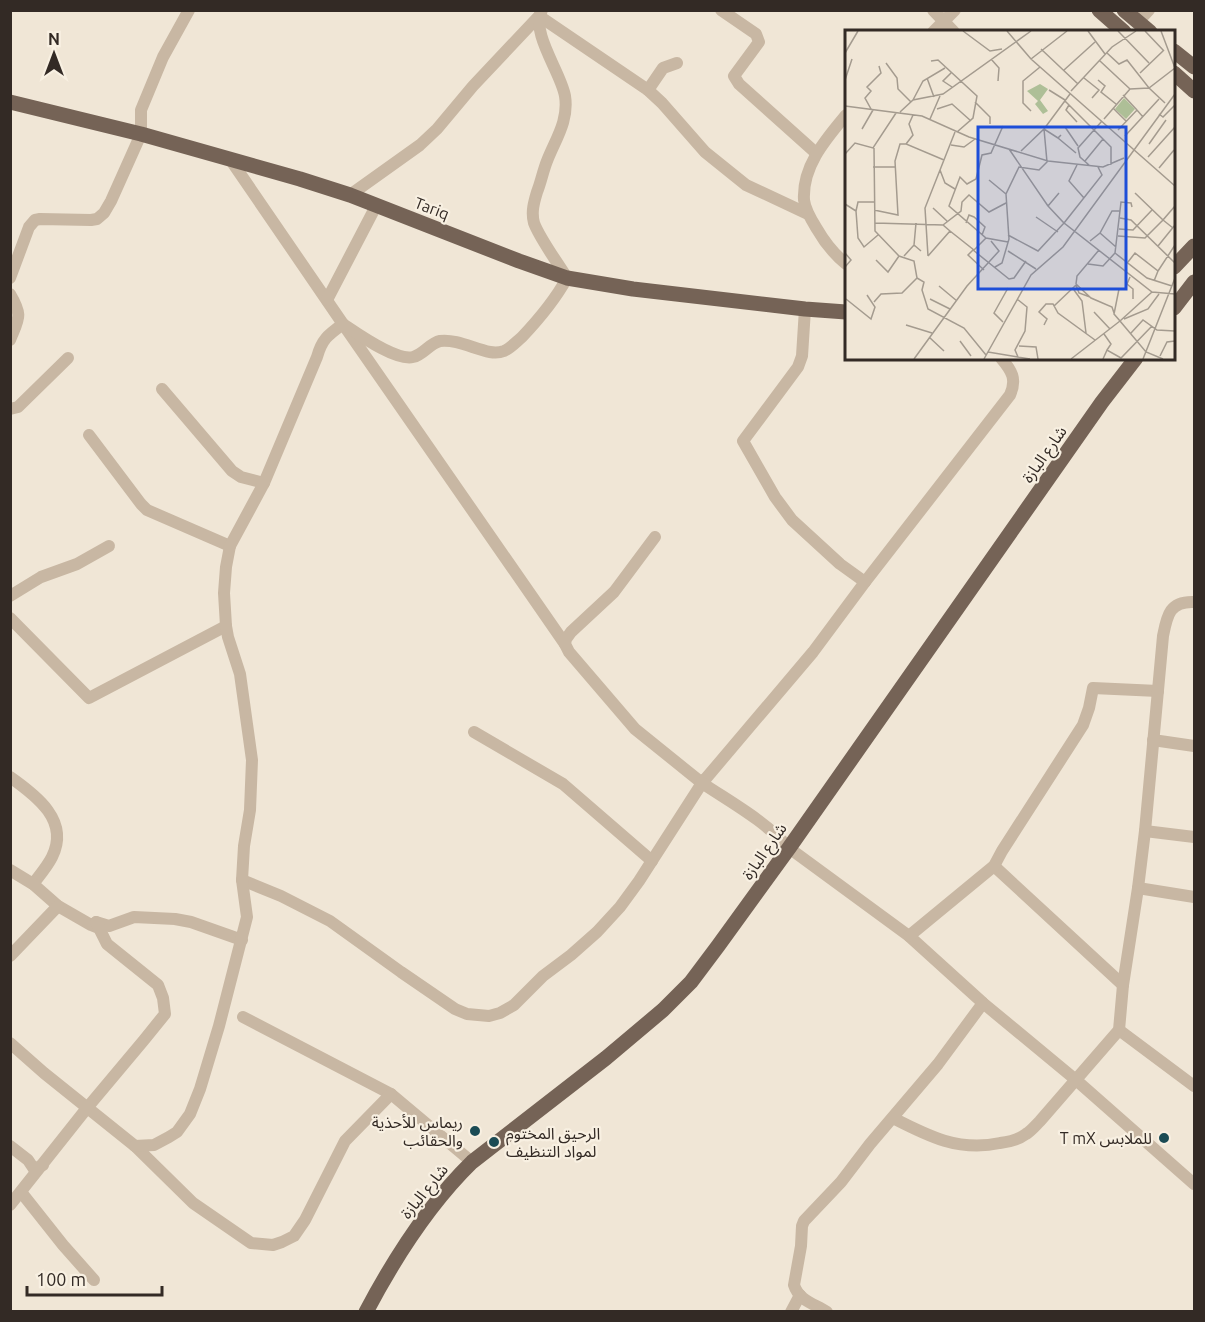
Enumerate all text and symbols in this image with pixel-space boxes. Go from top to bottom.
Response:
north arrow [24,24,84,84]
text: N [48,30,60,48]
inset map [845,30,1175,360]
street label: Tariq [412,193,452,223]
street label: شارع البازة [1018,422,1073,488]
street label: شارع البازة [738,819,793,885]
place label: ريماس للأحذية والحقائب [372,1113,463,1150]
marker: ريماس للأحذية والحقائب [468,1124,482,1138]
place label: الرحيق المختوم لمواد التنظيف [506,1124,600,1161]
place label: T mX للملابس [1060,1129,1152,1148]
marker: T mX للملابس [1157,1131,1171,1145]
marker: الرحيق المختوم لمواد التنظيف [487,1135,501,1149]
street label: شارع البازة [397,1160,454,1224]
scale bar [27,1259,162,1297]
text: 100 m [36,1269,86,1289]

